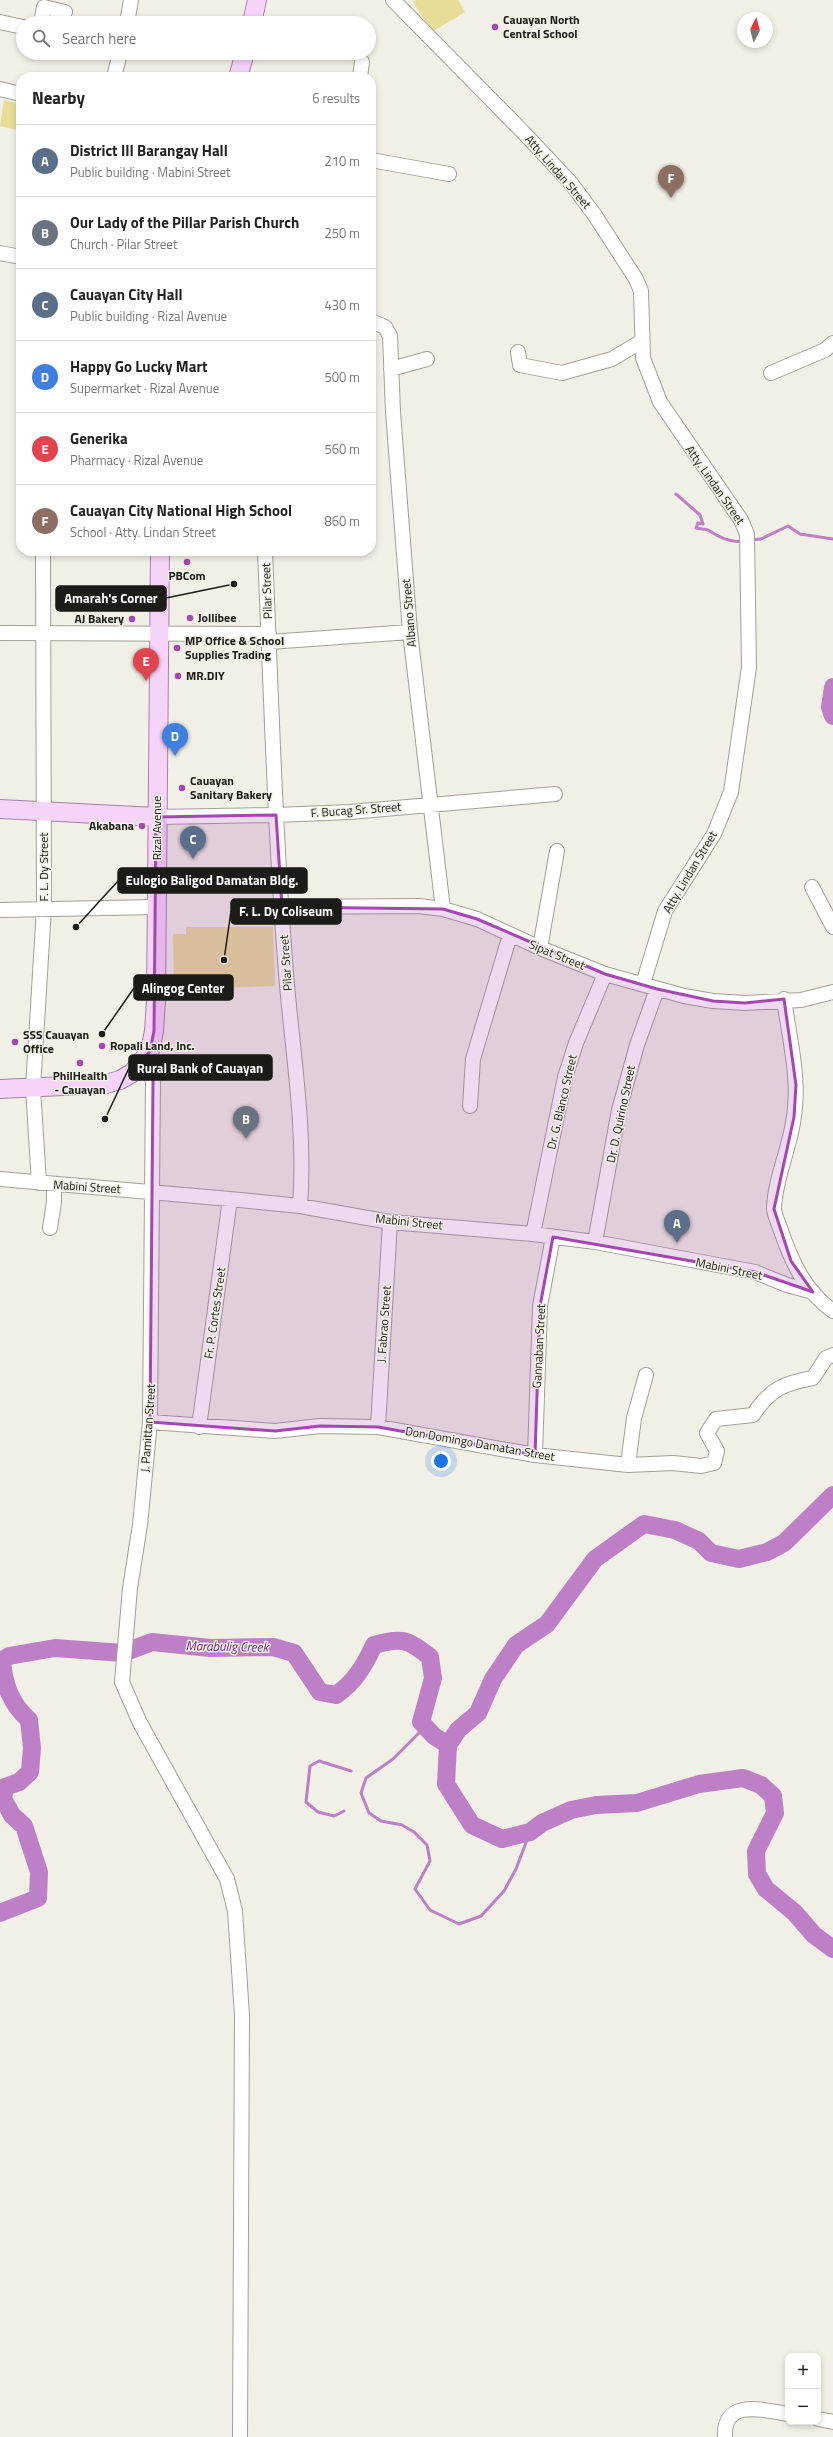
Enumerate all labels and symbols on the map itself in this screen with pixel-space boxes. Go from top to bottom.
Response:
place label: Cauayan North Central School [503,10,580,43]
north arrow [737,12,773,48]
marker: Cauayan North Central School [490,22,500,32]
street label: Atty. Lindan Street [521,130,597,214]
pin: F [658,165,684,198]
street label: Atty. Lindan Street [681,441,750,529]
marker: PBCom [182,557,192,567]
street label: Pilar Street [256,562,277,619]
place label: PBCom [168,566,206,585]
street label: Albano Street [396,577,421,648]
callout: Amarah's Corner [56,586,166,611]
text: Amarah's Corner [64,588,158,608]
place label: Jollibee [198,608,236,627]
place label: AJ Bakery [74,609,124,628]
marker: Jollibee [185,613,195,623]
marker: AJ Bakery [127,614,137,624]
place label: MP Office & School Supplies Trading [185,631,284,664]
marker: MP Office & School Supplies Trading [172,643,182,653]
pin: E [133,648,159,681]
place label: MR.DIY [186,666,225,685]
marker: MR.DIY [173,671,183,681]
pin: D [162,723,188,756]
place label: Cauayan Sanitary Bakery [190,771,272,804]
marker: Cauayan Sanitary Bakery [177,783,187,793]
street label: Rizal Avenue [147,796,166,860]
street label: F. Bucag Sr. Street [310,797,403,822]
place label: Akabana [89,816,134,835]
marker: Akabana [137,821,147,831]
pin: C [180,826,206,859]
street label: Atty. Lindan Street [657,826,722,917]
street label: F. L. Dy Street [34,832,53,901]
callout: Eulogio Baligod Damatan Bldg. [118,868,307,893]
text: Eulogio Baligod Damatan Bldg. [126,870,298,890]
callout: F. L. Dy Coliseum [231,899,341,924]
text: F. L. Dy Coliseum [239,901,333,921]
street label: Pilar Street [274,934,297,992]
street label: Sipat Street [526,935,589,975]
callout: Alingog Center [134,975,233,1000]
text: Alingog Center [142,978,224,998]
place label: SSS Cauayan Office [23,1025,89,1058]
place label: Ropali Land, Inc. [110,1036,195,1055]
marker: SSS Cauayan Office [10,1037,20,1047]
marker: Ropali Land, Inc. [97,1041,107,1051]
street label: Dr. G. Blanco Street [541,1052,582,1151]
callout: Rural Bank of Cauayan [129,1055,272,1080]
marker: PhilHealth - Cauayan [75,1058,85,1068]
text: Rural Bank of Cauayan [137,1058,263,1078]
street label: Dr. D. Quirino Street [601,1063,640,1164]
place label: PhilHealth - Cauayan [53,1066,107,1099]
pin: B [233,1106,259,1139]
street label: Mabini Street [53,1175,122,1198]
street label: Mabini Street [374,1209,444,1235]
pin: A [664,1210,690,1243]
street label: Mabini Street [694,1252,765,1285]
street label: Fr. P. Cortes Street [199,1265,230,1360]
street label: J. Fabrao Street [371,1284,396,1363]
street label: Gannaban Street [527,1302,550,1389]
street label: J. Pamittan Street [135,1382,160,1473]
street label: Don Domingo Damatan Street [404,1421,557,1466]
your location [431,1451,451,1471]
water label: Marabulig Creek [185,1635,271,1657]

